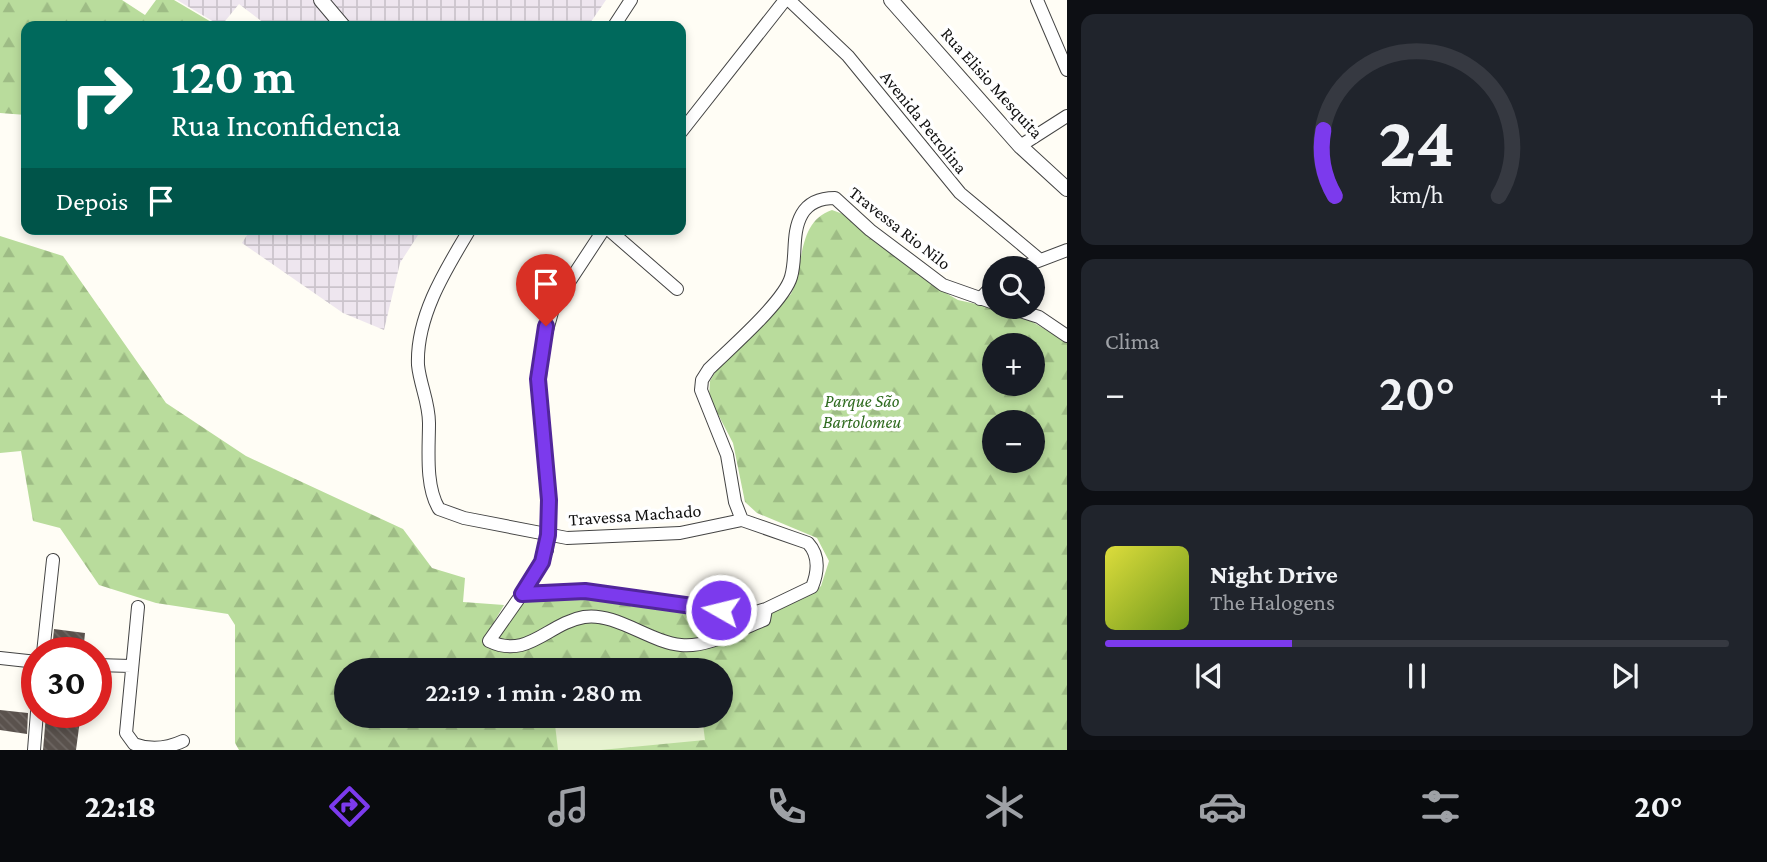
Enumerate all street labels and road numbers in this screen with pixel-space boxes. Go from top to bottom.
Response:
street label: Rua Elisio Mesquita [937,24,1047,142]
street label: Avenida Petrolina [876,67,972,177]
street label: Travessa Rio Nilo [845,182,955,274]
street label: Travessa Machado [568,500,702,530]

